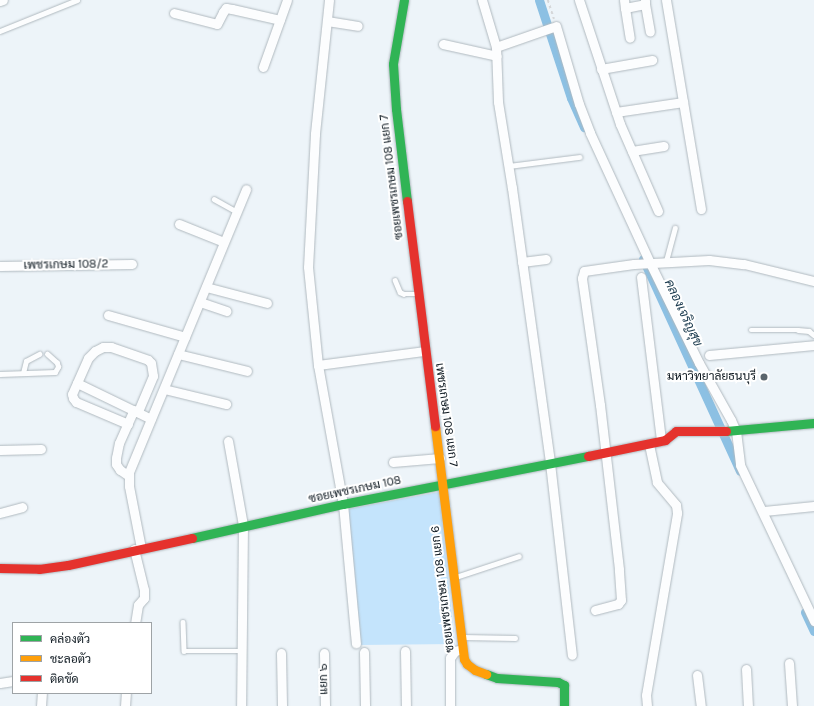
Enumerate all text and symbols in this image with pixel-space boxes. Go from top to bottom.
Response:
street label: ซอยเพชรเกษม 108 แยก 7 [377,113,407,241]
street label: เพชรเกษม 108/2 [23,257,109,273]
water label: คลองเจริญสุข [661,277,705,349]
street label: เพชรเกษม 108 แยก 7 [432,362,460,468]
place label: มหาวิทยาลัยธนบุรี [667,370,756,384]
marker: มหาวิทยาลัยธนบุรี [759,372,769,382]
street label: ซอยเพชรเกษม 108 [307,473,403,507]
street label: ซอยเพชรเกษม 108 แยก 6 [428,525,458,653]
legend [12,622,152,694]
text: คล่องตัว [50,632,90,646]
text: ชะลอตัว [50,652,91,666]
street label: แยก ๖ [317,663,331,695]
text: ติดขัด [50,672,79,686]

